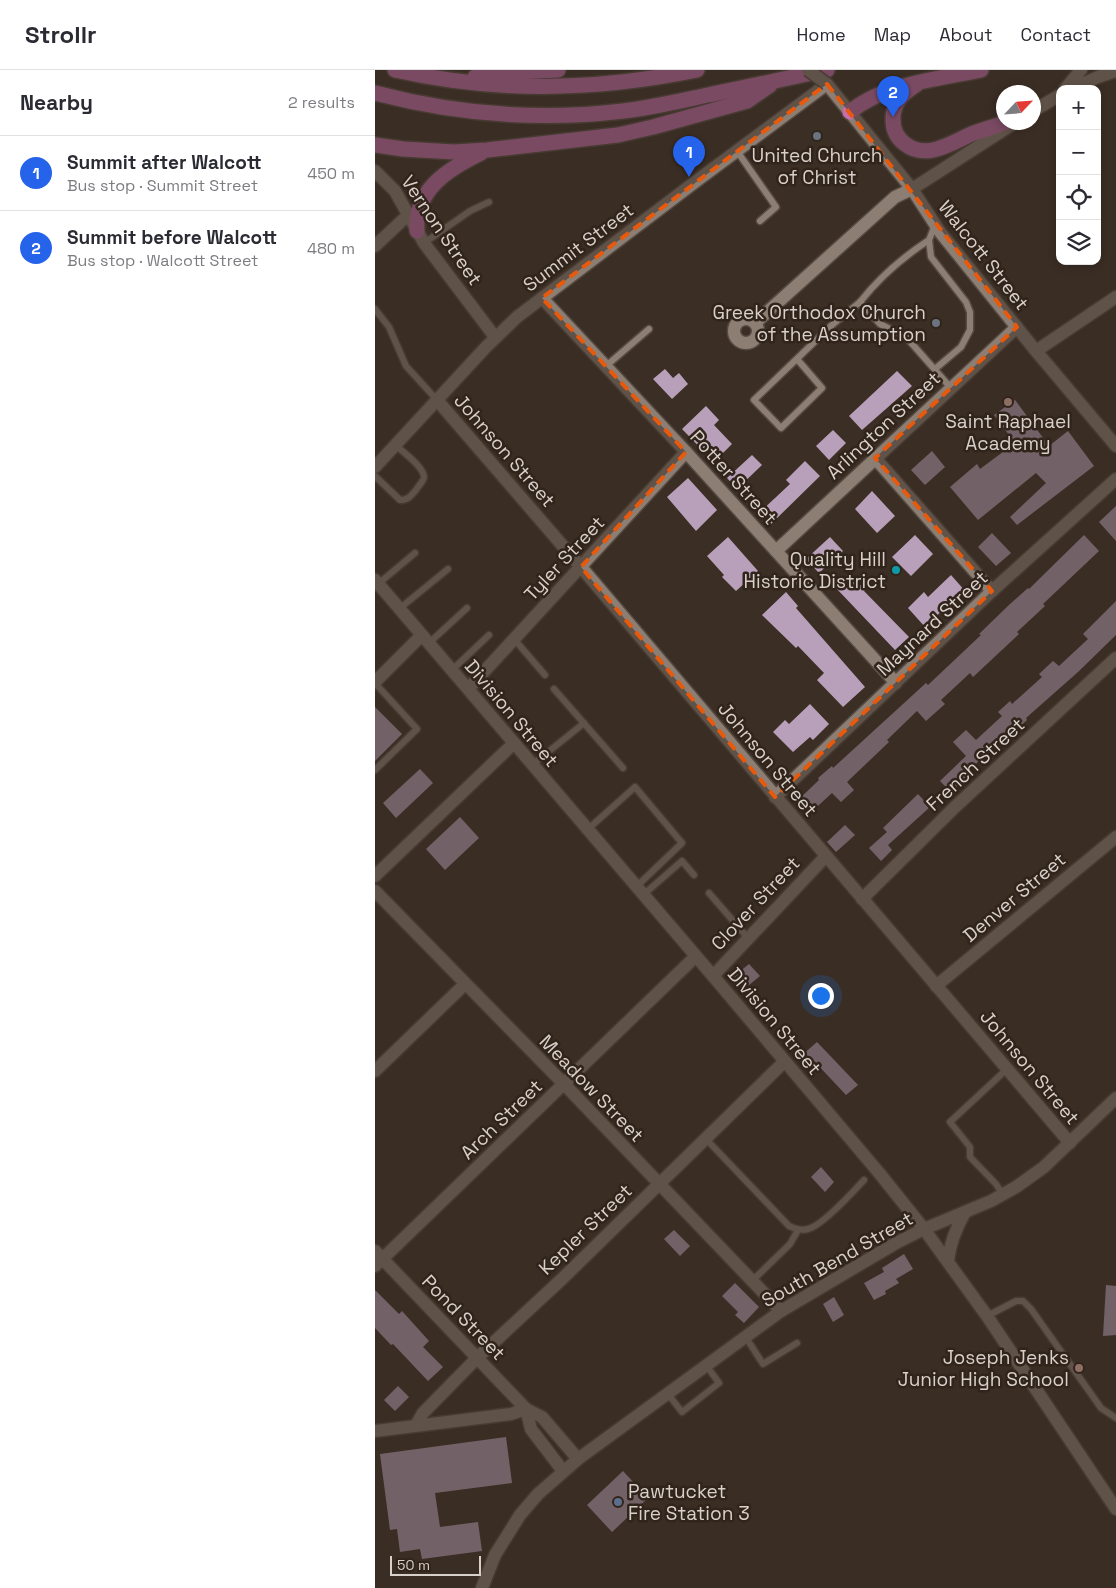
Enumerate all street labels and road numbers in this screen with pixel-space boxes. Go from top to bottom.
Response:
street label: Vernon Street [396,170,488,290]
street label: Walcott Street [933,195,1034,315]
street label: Summit Street [518,198,639,297]
street label: Arlington Street [821,366,946,485]
street label: Johnson Street [449,388,561,512]
street label: Potter Street [684,425,783,530]
street label: Tyler Street [519,511,610,606]
street label: Maynard Street [871,565,993,681]
street label: Division Street [459,654,564,772]
street label: Johnson Street [712,697,823,822]
street label: French Street [921,712,1030,816]
street label: Denver Street [958,847,1071,948]
street label: Clover Street [706,851,805,956]
street label: Division Street [722,962,827,1080]
street label: Johnson Street [974,1005,1085,1130]
street label: Meadow Street [534,1029,649,1147]
street label: Arch Street [455,1074,548,1165]
street label: Kepler Street [533,1178,637,1280]
street label: South Bend Street [757,1206,918,1313]
street label: Pond Street [417,1269,511,1365]

